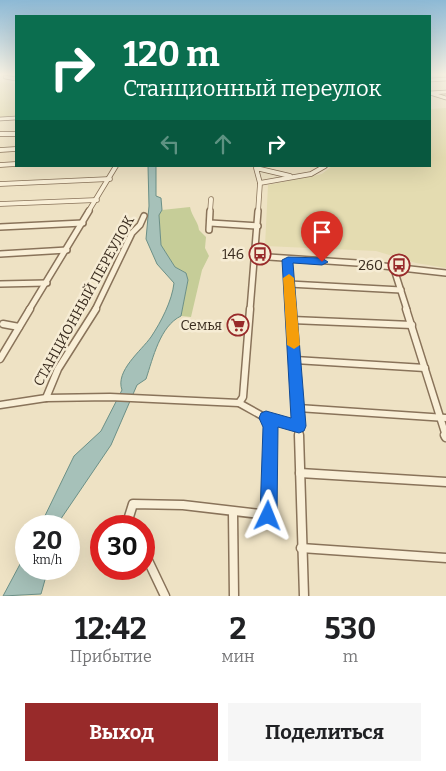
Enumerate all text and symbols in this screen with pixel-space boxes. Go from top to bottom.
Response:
text: 120 m [123,33,220,75]
icon: right [40,35,105,100]
text: Станционный переулок [123,75,381,102]
icon: left [156,130,184,158]
icon: ahead [209,130,237,158]
icon: right [262,130,290,158]
pin [301,211,343,262]
street label: СТАНЦИОННЫЙ ПЕРЕУЛОК [29,212,138,389]
icon: arrive [308,218,336,246]
bus stop icon: 146 [248,242,272,266]
place label: 146 [222,246,244,263]
bus stop icon: 260 [387,253,411,277]
place label: 260 [358,257,383,274]
supermarket icon: Семья [226,313,250,337]
place label: Семья [180,317,222,334]
position arrow [241,489,293,541]
speed limit sign: 30 [90,515,155,580]
text: 20 [33,526,62,556]
text: km/h [33,553,62,567]
text: 12:42 [75,611,147,647]
text: 2 [230,611,246,647]
text: 530 [324,611,376,647]
text: Прибытие [70,647,152,666]
text: мин [221,647,255,666]
text: m [343,647,358,666]
button: Выход [25,703,218,761]
button: Поделиться [228,703,421,761]

